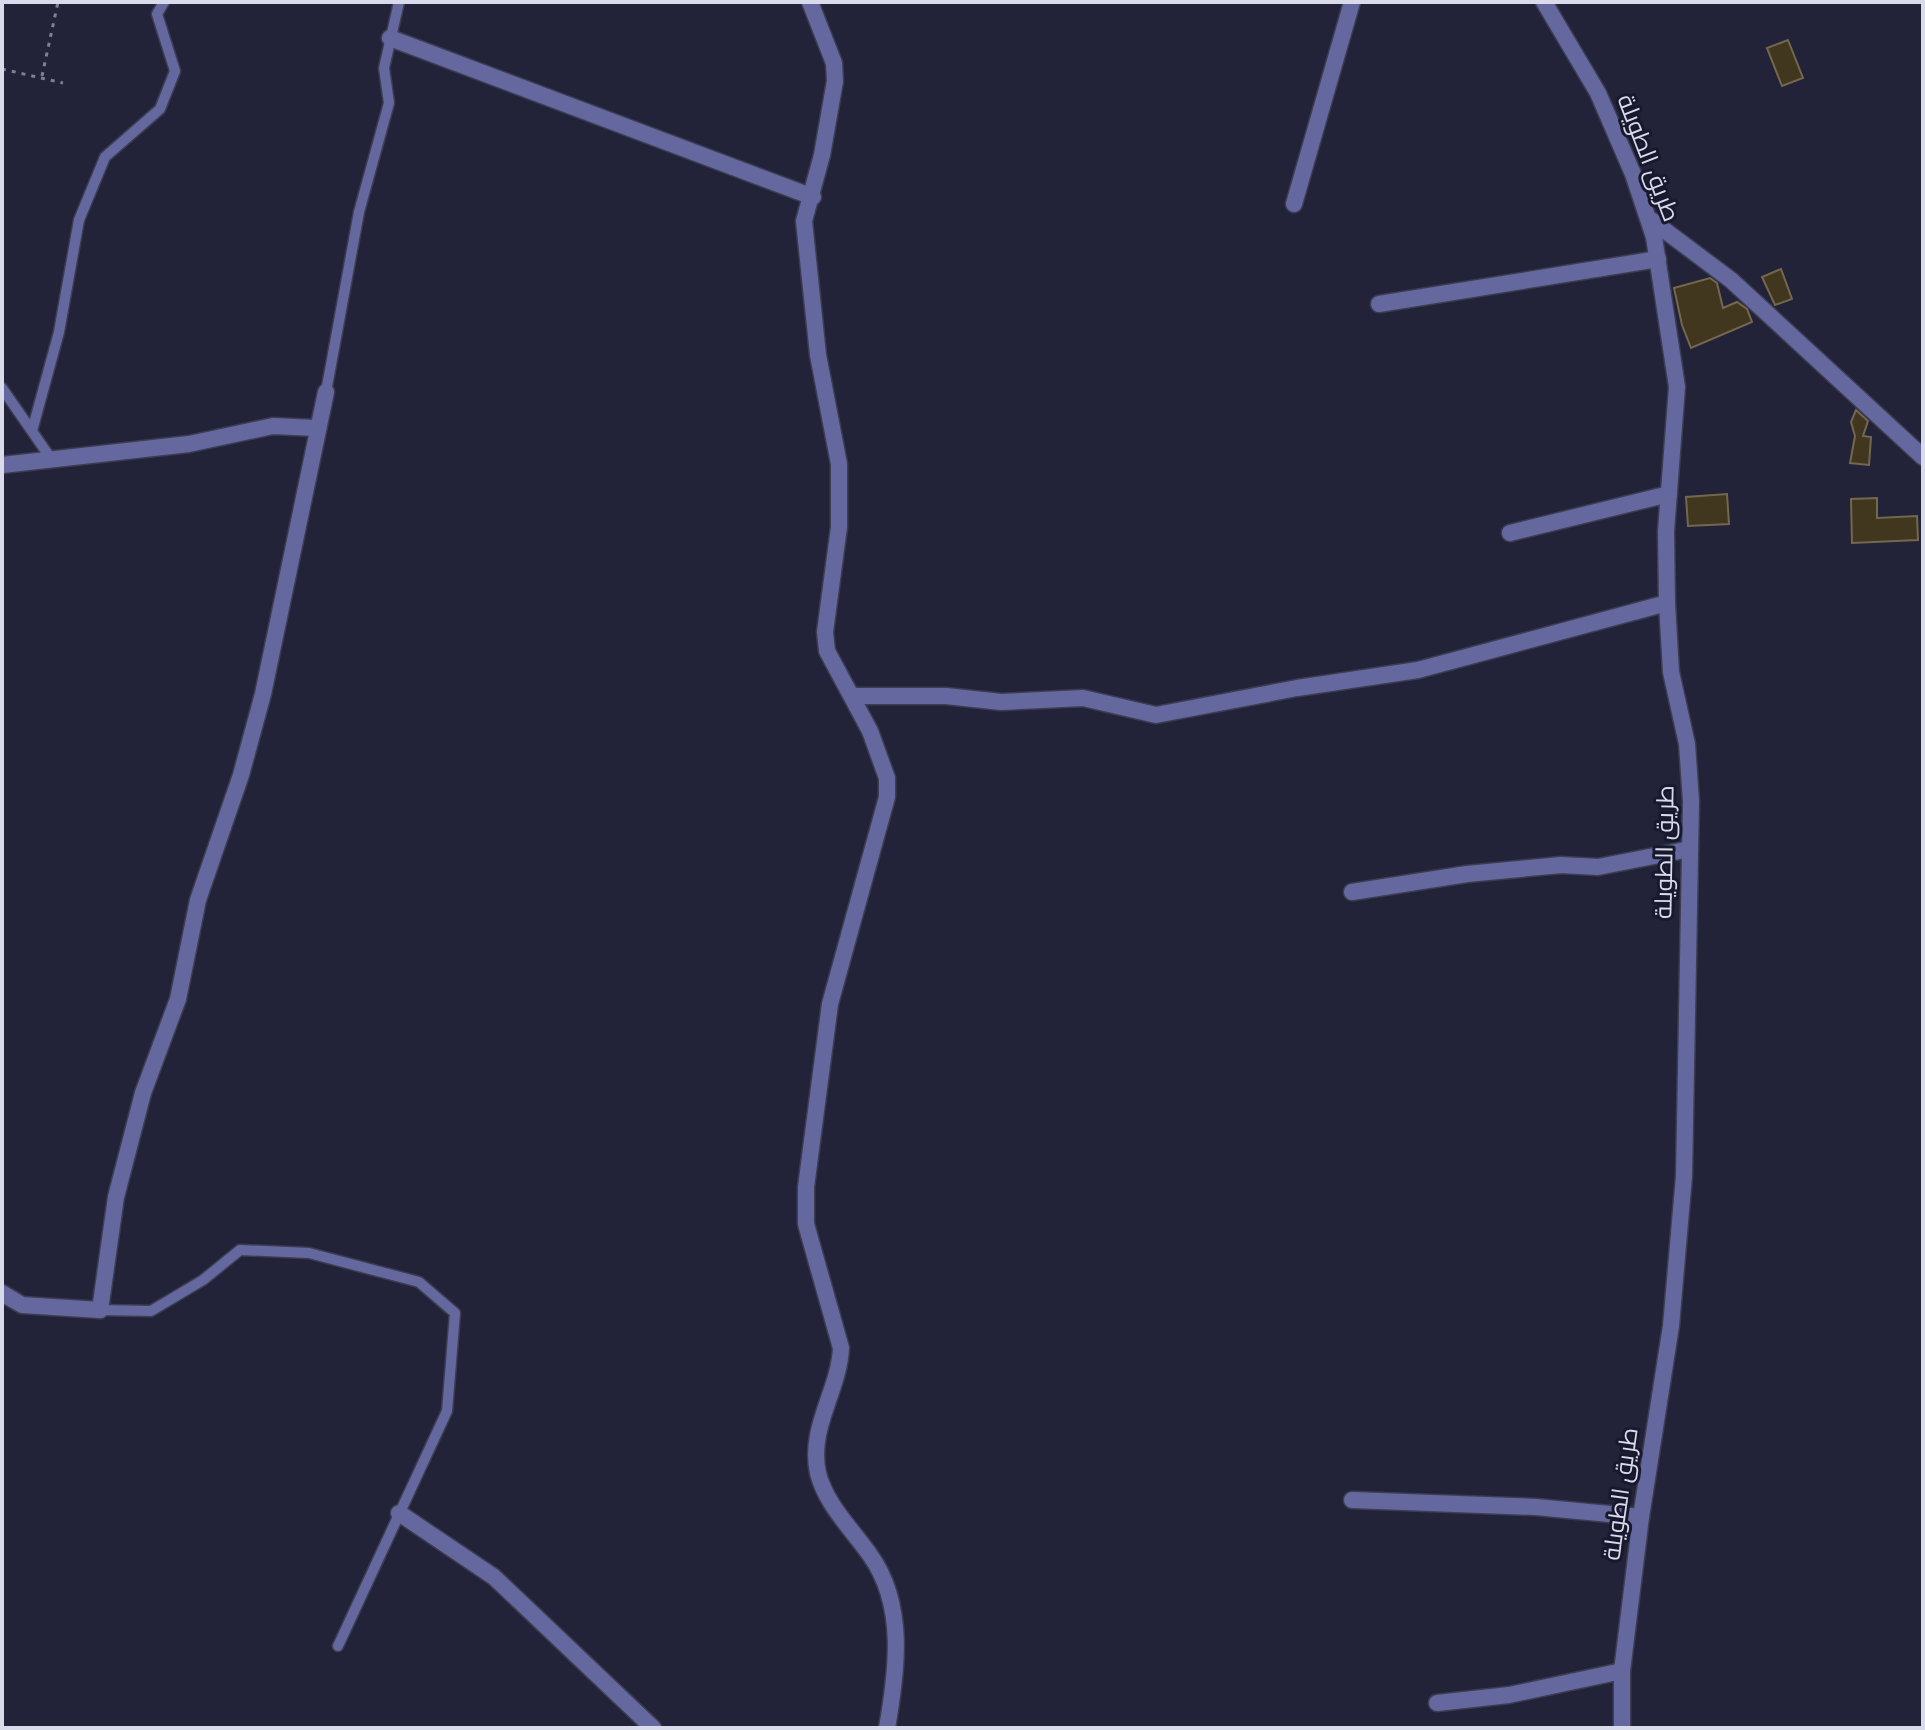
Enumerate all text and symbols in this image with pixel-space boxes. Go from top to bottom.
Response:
street label: طريق الطويلة [1611,90,1685,226]
street label: طريق الطويلة [1649,785,1681,919]
street label: طريق الطويلة [1597,1426,1645,1562]

